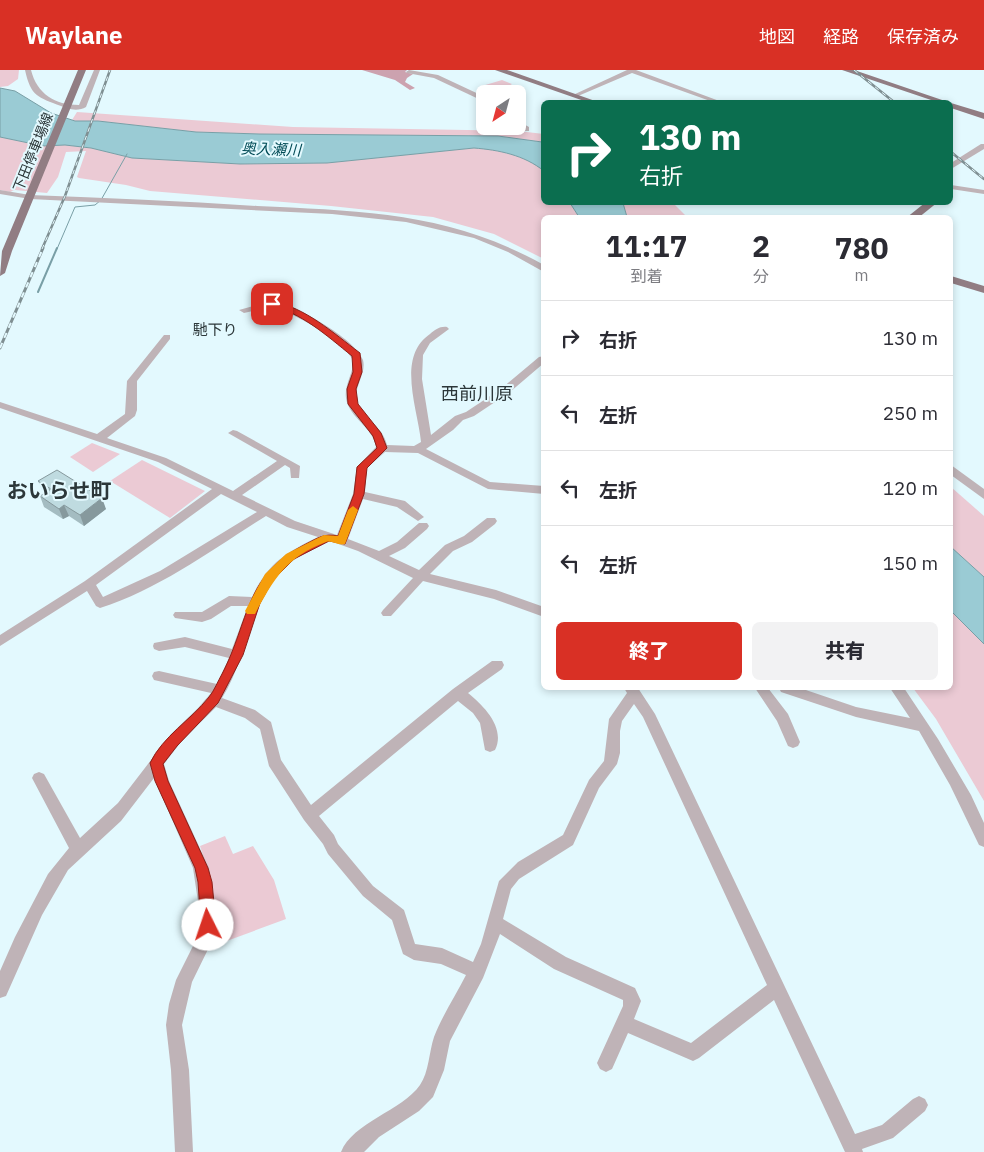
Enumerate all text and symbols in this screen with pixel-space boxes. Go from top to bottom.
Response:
text: Waylane [25,19,123,51]
text: 地図 [759,25,795,48]
text: 経路 [823,25,859,48]
text: 保存済み [887,25,959,48]
north arrow [476,85,526,135]
map controls [476,85,526,135]
street label: 下田停車場線 [9,110,57,194]
text: 130 m [639,114,742,160]
icon: right [556,120,621,185]
water label: 奥入瀬川 [241,138,303,160]
text: 右折 [639,161,683,190]
text: 11:17 [606,226,687,265]
text: 2 [752,226,770,265]
text: 780 [834,228,888,267]
text: m [854,265,868,285]
text: 到着 [630,266,662,286]
text: 分 [753,266,769,286]
pin [251,283,293,325]
icon: arrive [258,290,286,318]
district label: 馳下り [192,320,238,339]
icon: right [556,324,584,352]
text: 130 m [883,326,938,350]
text: 右折 [599,328,637,352]
district label: 西前川原 [441,382,513,405]
icon: left [556,399,584,427]
text: 250 m [883,401,938,425]
text: 左折 [599,403,637,427]
icon: left [556,474,584,502]
district label: おいらせ町 [7,476,111,504]
text: 120 m [883,476,938,500]
text: 左折 [599,478,637,502]
icon: left [556,549,584,577]
text: 150 m [883,551,938,575]
text: 左折 [599,553,637,577]
button: 終了 [556,622,742,680]
button: 共有 [752,622,938,680]
position arrow [181,898,233,950]

